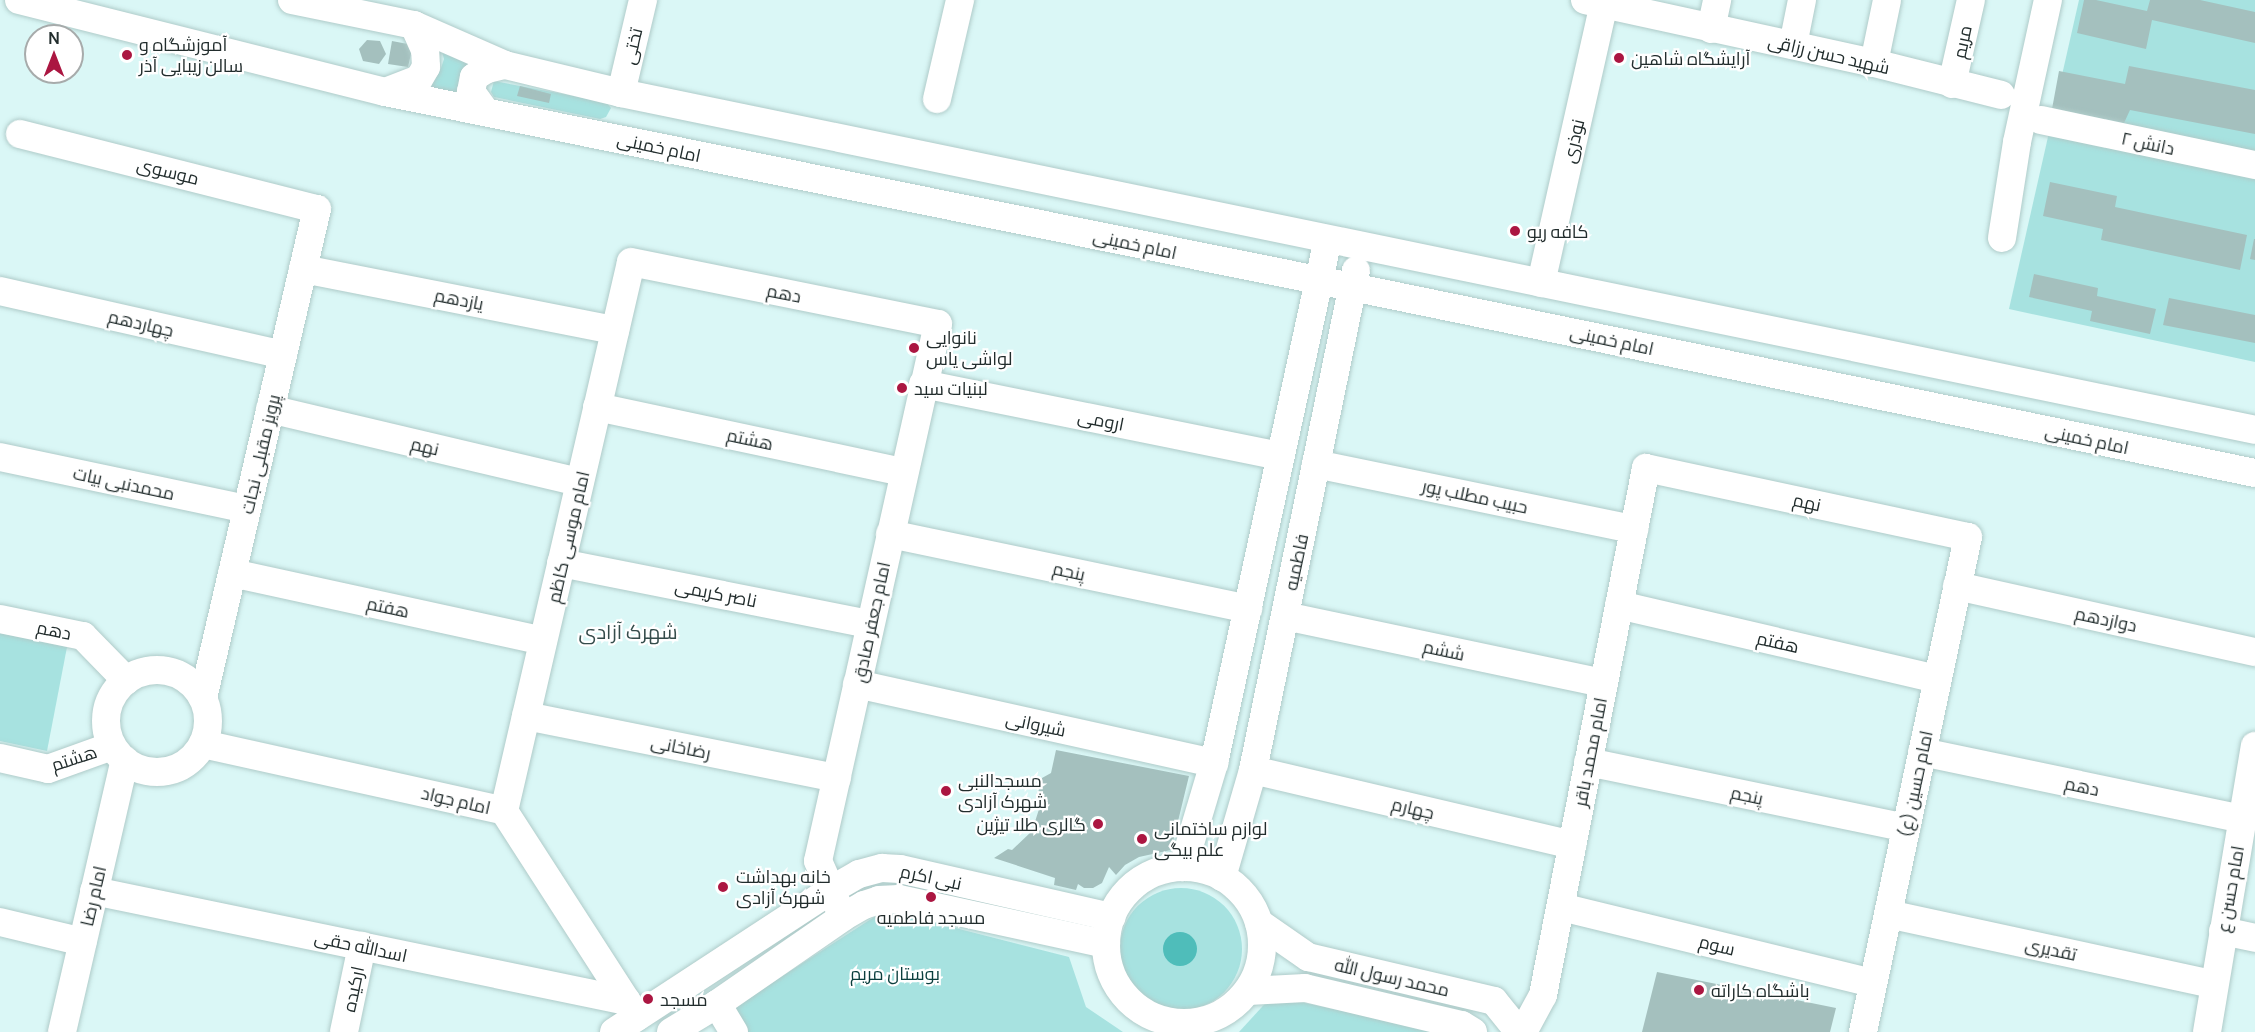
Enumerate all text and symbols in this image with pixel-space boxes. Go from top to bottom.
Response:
street label: مریم [1948,23,1976,61]
north arrow [24,24,84,84]
street label: تختی [617,26,647,66]
text: N [48,27,60,49]
street label: شهید حسن رزاقی [1766,30,1892,78]
place label: آموزشگاه و سالن زیبایی آذر [139,34,243,76]
place label: آرایشگاه شاهین [1631,47,1750,69]
marker: آموزشگاه و سالن زیبایی آذر [120,48,134,62]
marker: آرایشگاه شاهین [1612,51,1626,65]
street label: نوذری [1557,117,1589,165]
street label: دانش ۲ [2119,127,2177,159]
street label: امام خمینی [615,128,703,166]
street label: موسوی [135,153,201,189]
place label: کافه ریو [1527,220,1588,242]
marker: کافه ریو [1508,224,1522,238]
street label: امام خمینی [1091,225,1179,263]
street label: دهم [765,279,803,307]
street label: یازدهم [433,284,485,314]
street label: چهاردهم [106,305,176,341]
street label: امام خمینی [1568,321,1656,359]
place label: نانوایی لواشی یاس [926,327,1013,370]
marker: نانوایی لواشی یاس [907,341,921,355]
place label: لبنیات سید [914,377,988,399]
marker: لبنیات سید [895,381,909,395]
street label: پرویز مقبلی نجات [236,392,284,516]
street label: ارومی [1076,405,1126,435]
street label: امام خمینی [2043,420,2131,458]
street label: هشتم [725,424,775,454]
street label: نهم [409,432,441,460]
street label: محمدنبی بیات [71,462,177,504]
street label: امام موسی کاظم [542,469,594,605]
street label: حبیب مطلب پور [1420,474,1530,518]
street label: نهم [1791,488,1823,516]
street label: فاطمیه [1279,532,1313,592]
street label: پنجم [1051,557,1087,585]
street label: امام جعفر صادق [848,560,894,684]
street label: ناصر کریمی [673,575,759,611]
street label: هفتم [365,592,411,622]
street label: دوازدهم [2073,602,2139,636]
street label: دهم [35,616,73,644]
district label: شهرک آزادی [578,619,678,643]
street label: هفتم [1755,627,1801,657]
street label: ششم [1421,635,1467,665]
street label: امام محمد باقر [1569,696,1611,808]
street label: شیروانی [1004,707,1068,741]
street label: امام حسین (ع) [1893,729,1937,839]
street label: رضاخانی [649,731,713,763]
street label: هشتم [48,740,100,776]
place label: مسجدالنبی شهرک آزادی [958,770,1047,812]
street label: دهم [2063,772,2101,800]
street label: پنجم [1729,781,1765,809]
street label: امام جواد [419,782,493,818]
marker: مسجدالنبی شهرک آزادی [939,784,953,798]
street label: چهارم [1390,793,1436,823]
place label: گالری طلا تیژین [977,813,1086,835]
marker: گالری طلا تیژین [1091,817,1105,831]
place label: لوازم ساختمانی علم بیگی [1154,818,1267,860]
marker: لوازم ساختمانی علم بیگی [1135,832,1149,846]
street label: امام حسن ع [2212,844,2248,934]
street label: نبی اکرم [898,860,964,894]
street label: امام رضا [76,864,110,928]
place label: خانه بهداشت شهرک آزادی [736,866,831,908]
marker: خانه بهداشت شهرک آزادی [714,878,732,896]
marker: مسجد فاطمیه [924,890,938,904]
place label: مسجد فاطمیه [877,906,985,928]
street label: اسدالله حقی [313,926,409,966]
street label: سوم [1697,930,1737,960]
street label: تقدیری [2023,933,2079,965]
street label: محمد رسول الله [1332,953,1452,1001]
park label: بوستان مریم [850,962,940,984]
street label: ارکیده [338,964,368,1014]
place label: باشگاه کاراته [1711,979,1810,1001]
marker: باشگاه کاراته [1692,983,1706,997]
place label: مسجد [660,988,708,1010]
marker: مسجد [641,992,655,1006]

